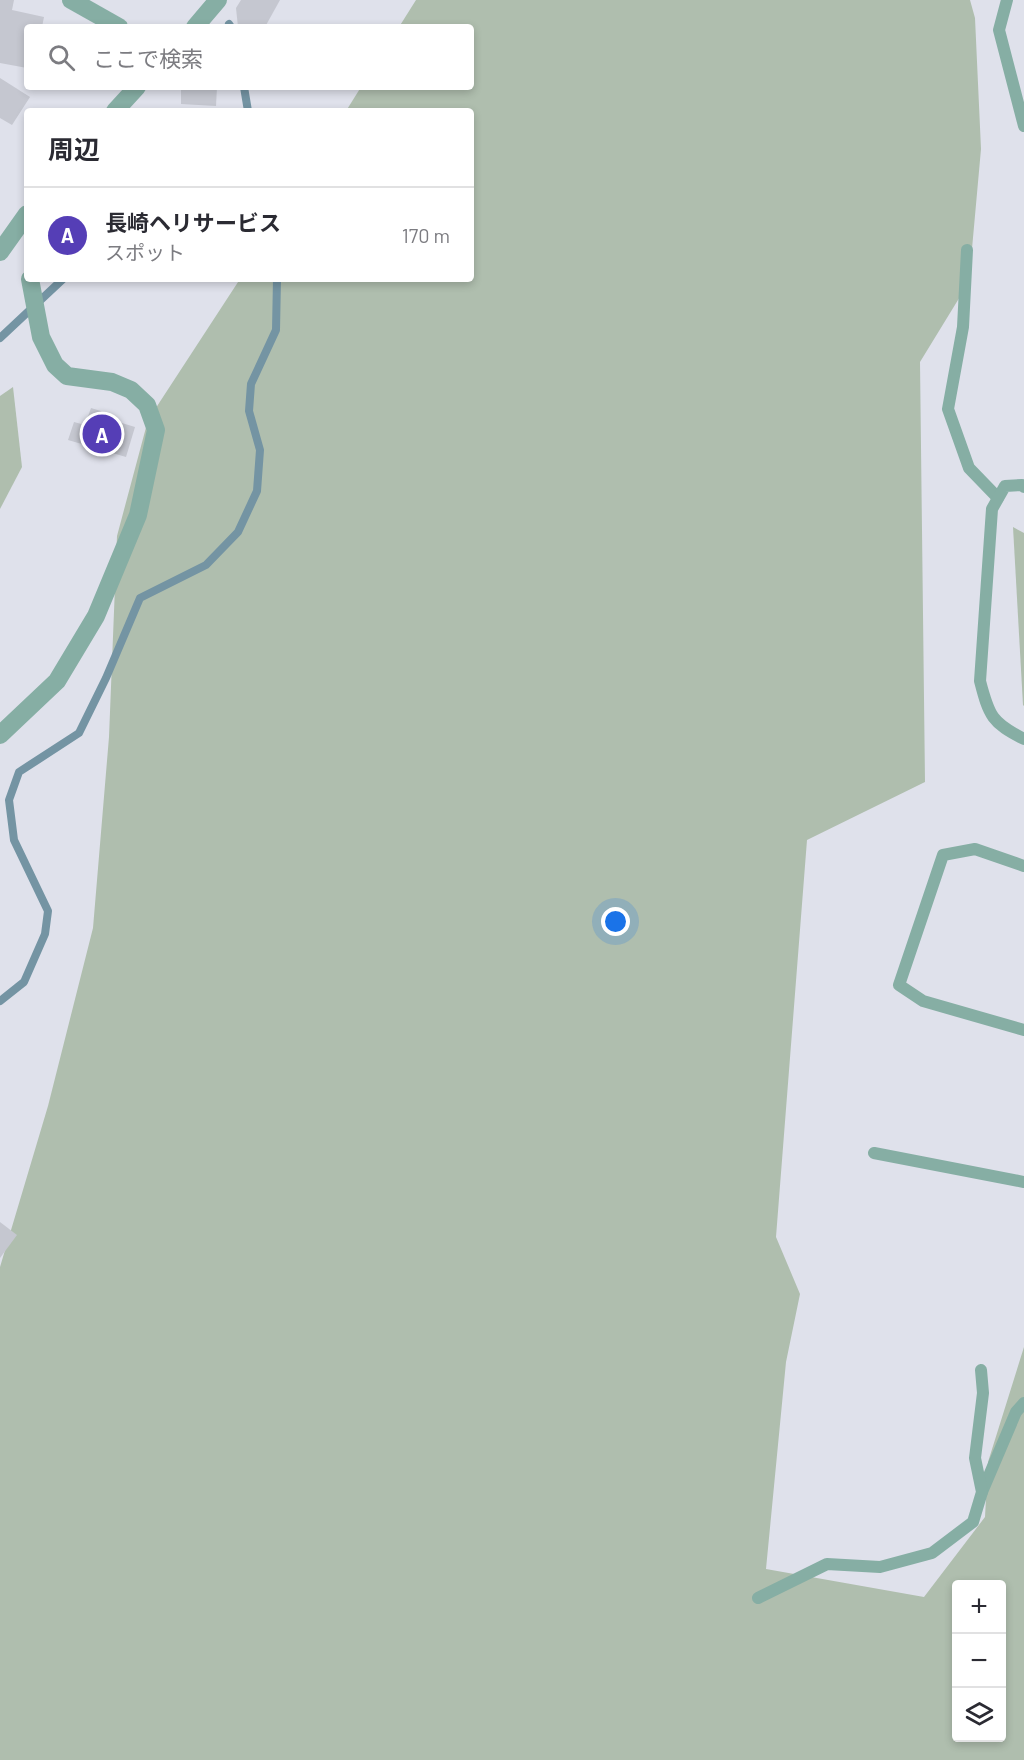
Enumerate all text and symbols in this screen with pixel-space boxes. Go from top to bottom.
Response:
search box [24,24,474,90]
icon: search [45,41,78,74]
text: ここで検索 [93,45,203,71]
text: 周辺 [48,133,100,164]
text: 長崎ヘリサービス [105,209,281,235]
text: A [61,223,74,247]
text: 170 m [402,223,450,247]
text: スポット [105,240,185,264]
pin: A [82,412,122,456]
your location [601,907,630,936]
map controls [952,1580,1006,1742]
button: + [952,1580,1006,1634]
button: − [952,1634,1006,1688]
button: layers [952,1688,1006,1742]

